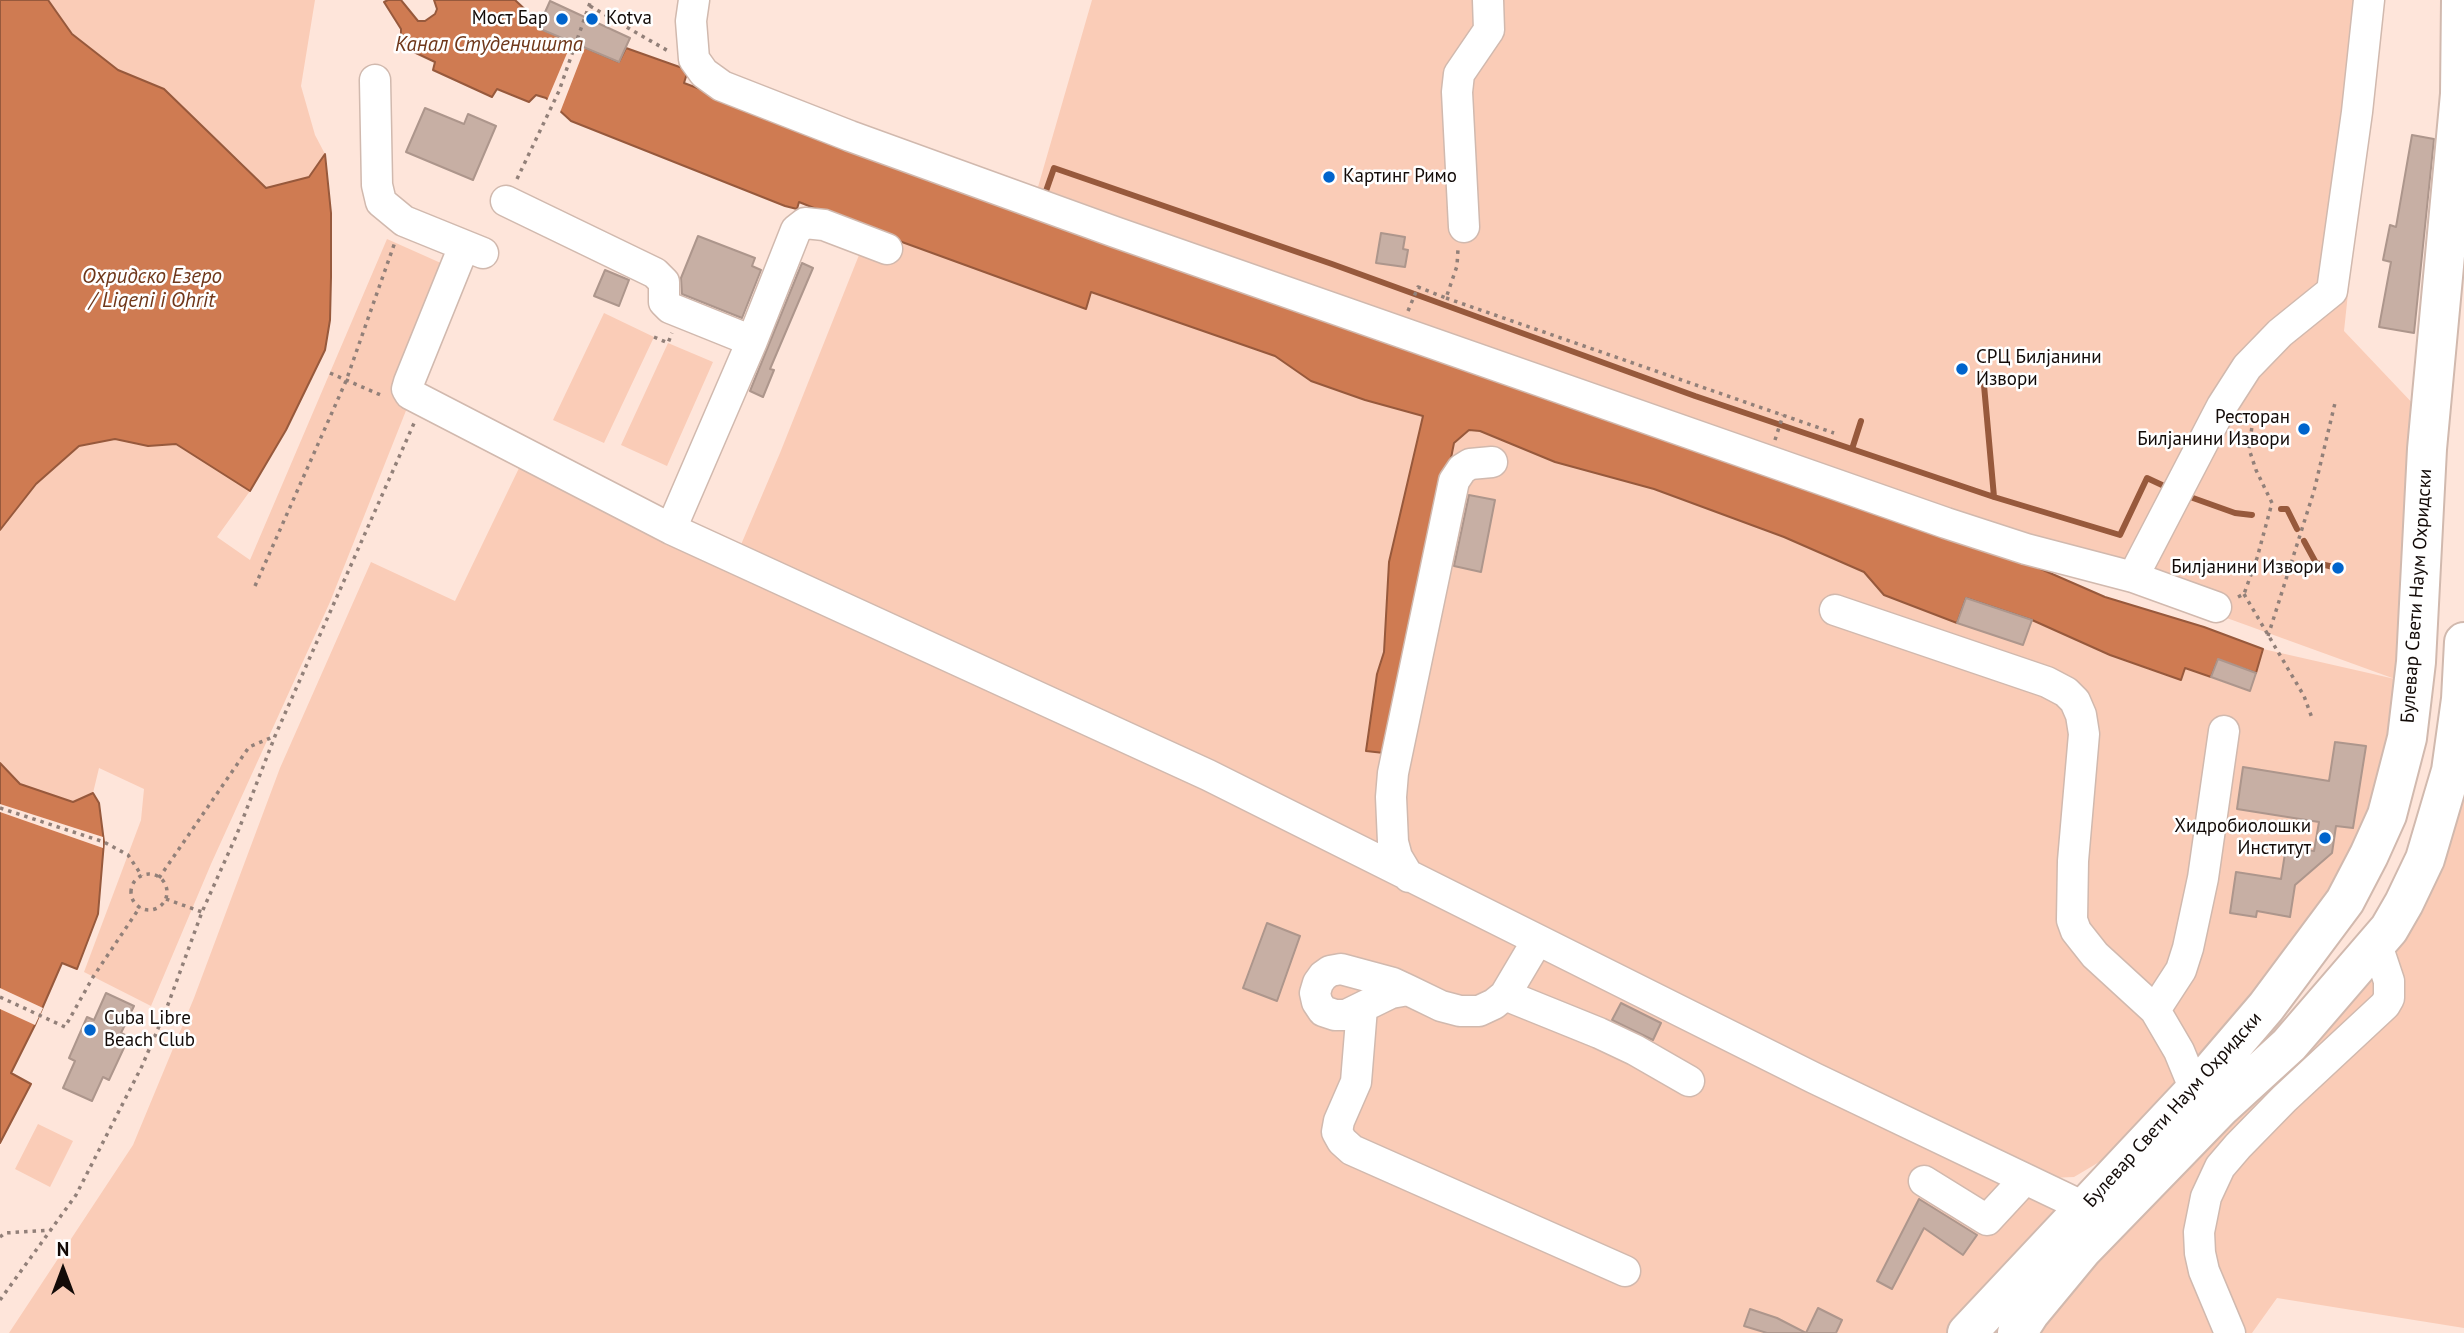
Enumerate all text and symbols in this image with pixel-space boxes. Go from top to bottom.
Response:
place label: Мост Бар [472,8,548,30]
place label: Kotva [606,8,652,30]
marker: Мост Бар [554,11,570,27]
marker: Kotva [584,11,600,27]
water label: Канал Студенчишта [395,32,583,58]
place label: Картинг Римо [1343,166,1457,188]
marker: Картинг Римо [1321,169,1337,185]
water label: Охридско Езеро / Liqeni i Ohrit [82,264,222,314]
place label: СРЦ Билјанини Извори [1976,347,2102,391]
marker: СРЦ Билјанини Извори [1954,361,1970,377]
place label: Ресторан Билјанини Извори [2137,407,2290,451]
marker: Ресторан Билјанини Извори [2296,421,2312,437]
street label: Булевар Свети Наум Охридски [2397,468,2437,724]
place label: Билјанини Извори [2171,557,2324,579]
marker: Билјанини Извори [2330,560,2346,576]
place label: Хидробиолошки Институт [2174,816,2311,860]
marker: Хидробиолошки Институт [2317,830,2333,846]
place label: Cuba Libre Beach Club [104,1008,195,1052]
street label: Булевар Свети Наум Охридски [2079,1008,2267,1212]
marker: Cuba Libre Beach Club [82,1022,98,1038]
north arrow [28,1235,98,1305]
text: N [57,1237,69,1261]

